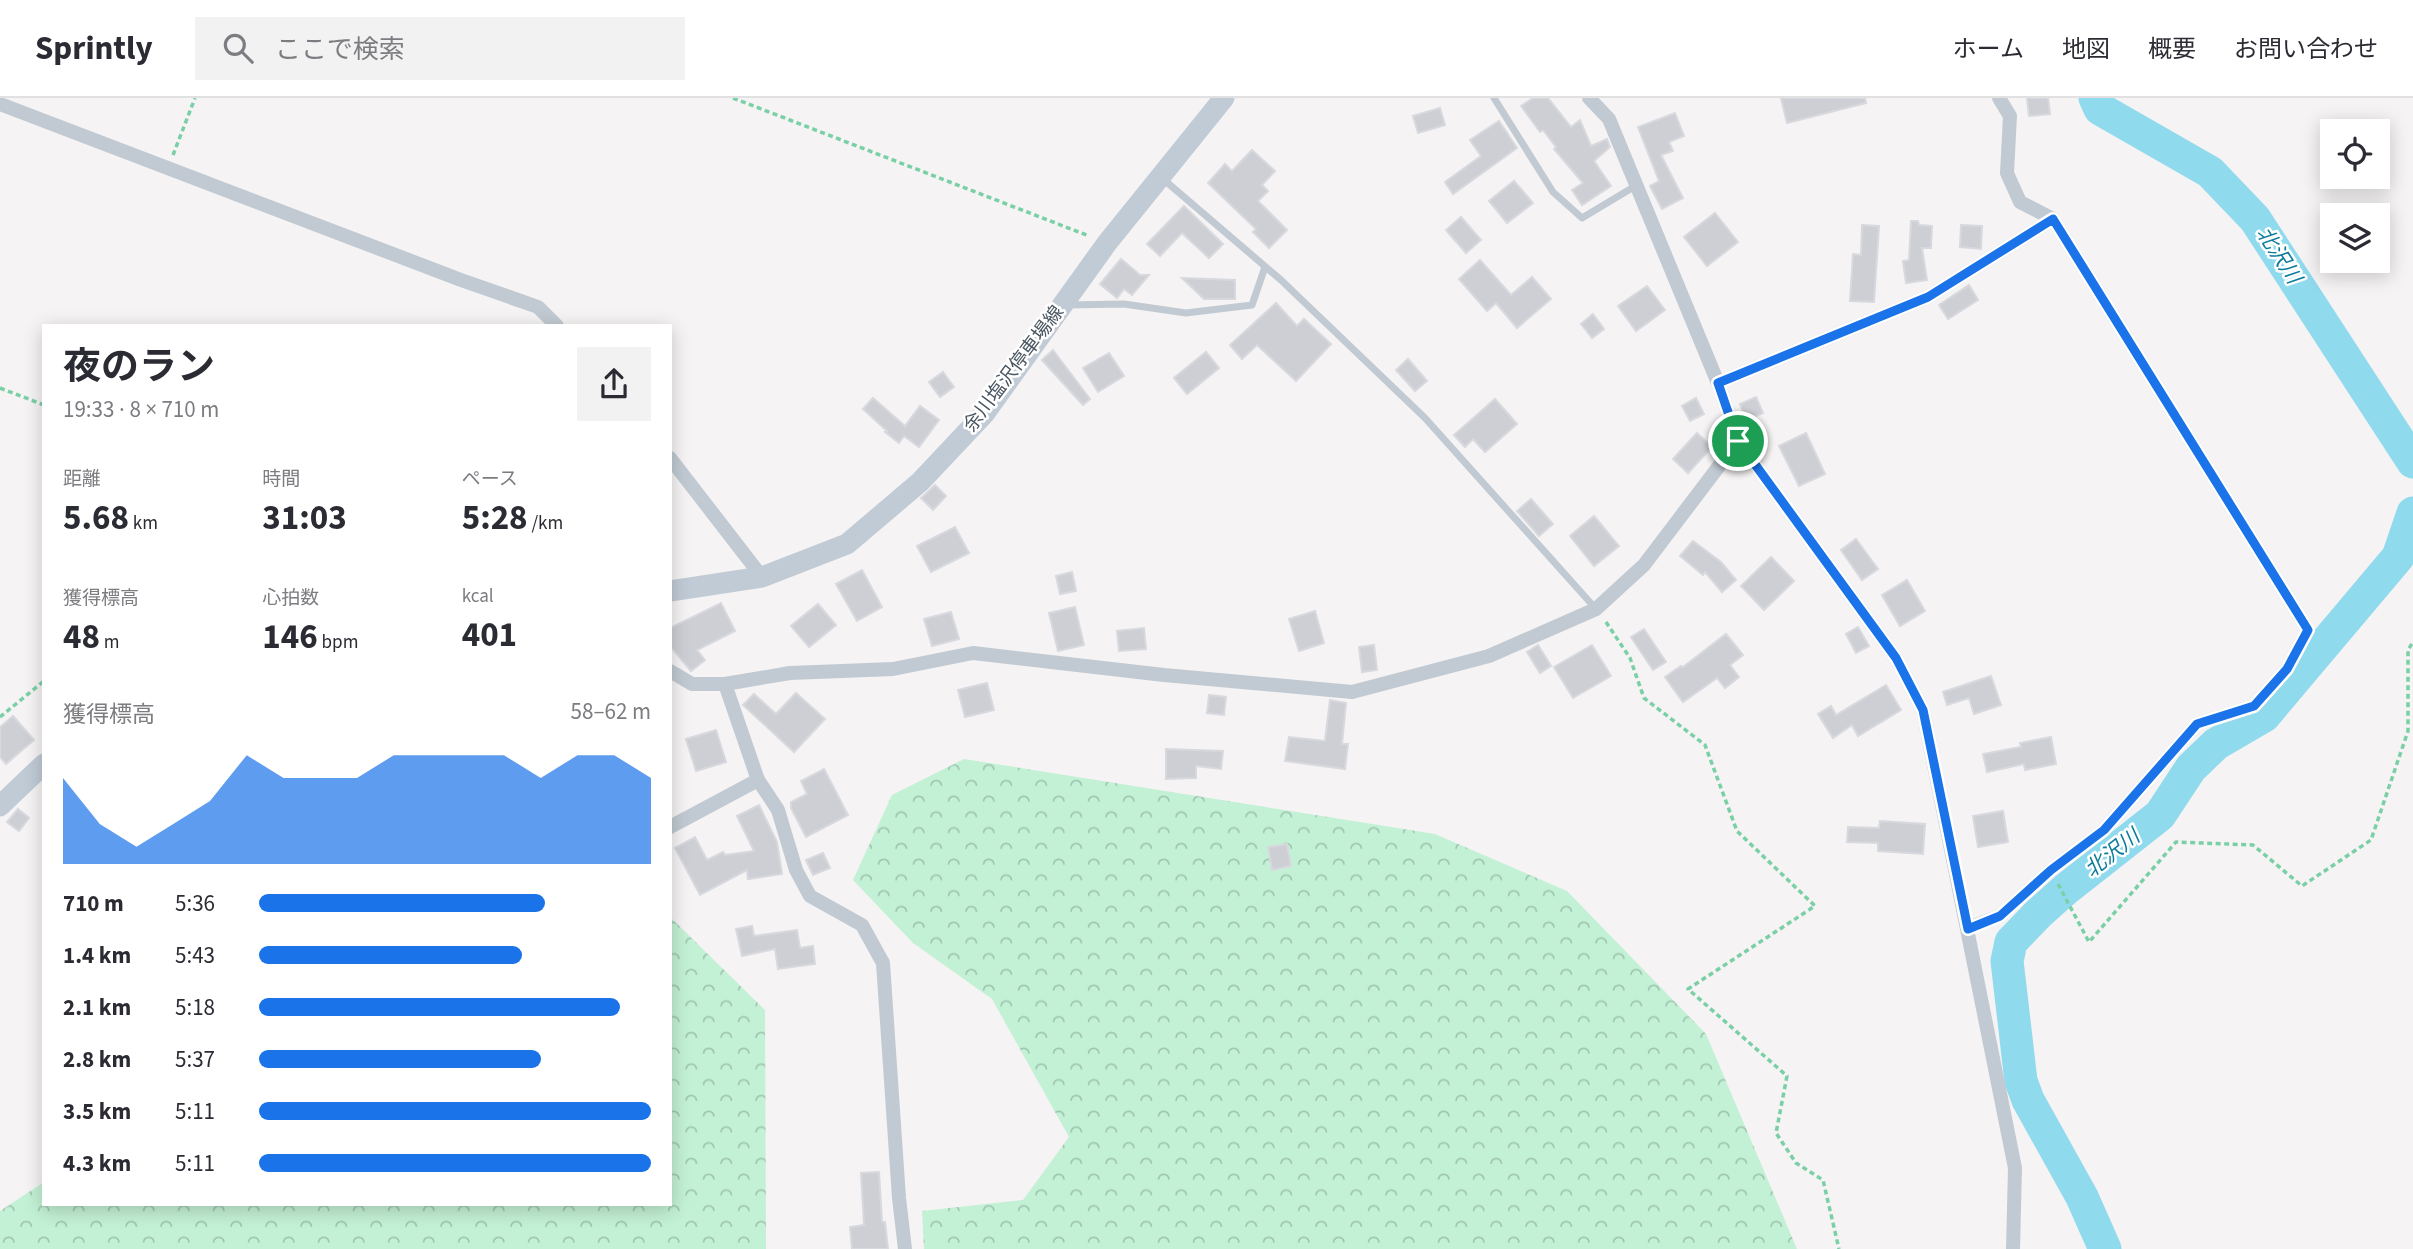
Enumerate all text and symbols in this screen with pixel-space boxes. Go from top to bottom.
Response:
search box [195,17,685,80]
text: Sprintly [35,25,153,72]
icon: search [219,29,257,67]
text: ここで検索 [275,31,405,68]
text: ホーム [1953,32,2024,67]
text: 地図 [2062,32,2110,67]
text: 概要 [2148,32,2196,67]
text: お問い合わせ [2234,32,2378,67]
map controls [2320,119,2390,273]
button: locate [2320,119,2390,189]
button: layers [2320,203,2390,273]
water label: 北沢川 [2249,220,2310,291]
street label: 余川塩沢停車場線 [957,300,1071,438]
text: 夜のラン [63,340,215,394]
button: share [577,347,651,421]
text: 19:33 · 8 × 710 m [63,393,219,426]
pin [1708,411,1768,471]
icon: arrive [1719,422,1757,460]
text: 距離 [63,466,101,493]
text: 時間 [262,466,300,493]
text: ペース [462,466,518,493]
text: 5.68 [63,493,129,543]
text: 31:03 [262,493,347,543]
text: 5:28 [462,493,528,543]
text: km [129,510,158,537]
text: /km [528,510,563,537]
text: kcal [462,583,494,610]
text: 獲得標高 [63,585,139,612]
text: 心拍数 [262,585,319,612]
text: 401 [462,610,517,660]
text: 48 [63,612,100,662]
text: 146 [262,612,318,662]
text: m [100,629,120,656]
text: bpm [318,629,358,656]
text: 58–62 m [571,695,651,728]
text: 獲得標高 [63,698,155,731]
water label: 北沢川 [2078,821,2148,884]
text: 710 m [63,887,124,920]
text: 5:36 [175,887,215,920]
text: 1.4 km [63,939,131,972]
text: 5:43 [175,939,215,972]
text: 2.1 km [63,991,131,1024]
text: 5:18 [175,991,215,1024]
text: 2.8 km [63,1043,131,1076]
text: 5:37 [175,1043,215,1076]
text: 3.5 km [63,1095,131,1128]
text: 5:11 [175,1095,215,1128]
text: 4.3 km [63,1147,131,1180]
text: 5:11 [175,1147,215,1180]

